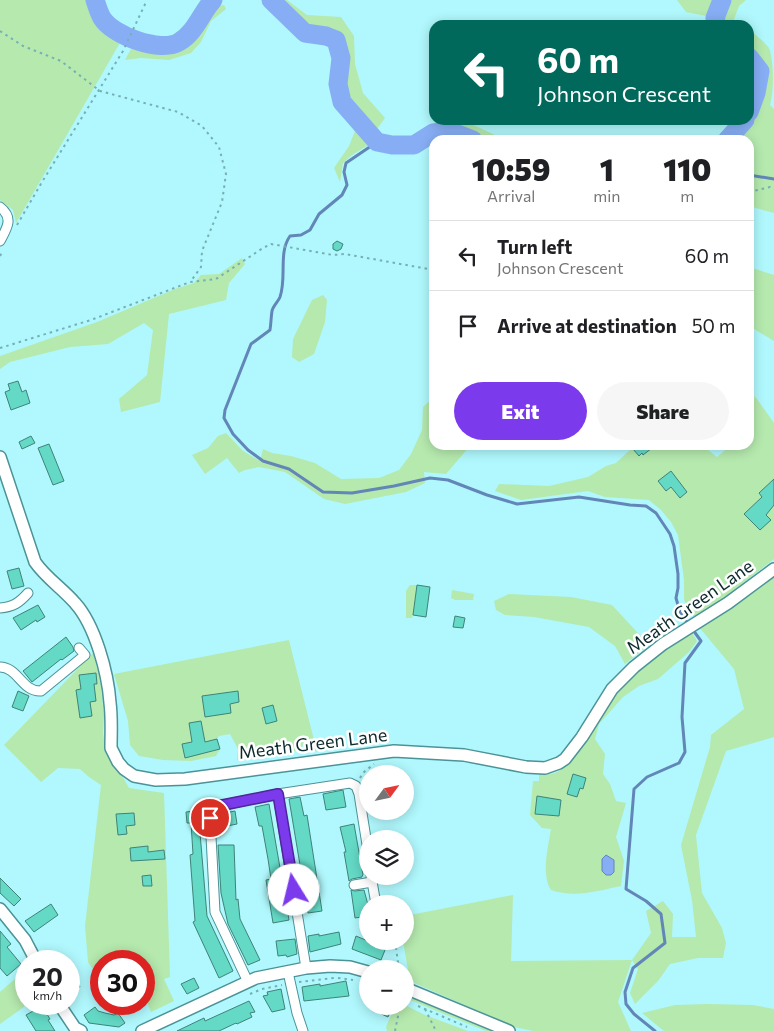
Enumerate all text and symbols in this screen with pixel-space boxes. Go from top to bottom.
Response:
text: 60 m [537,37,619,80]
icon: left [454,40,519,105]
text: Johnson Crescent [537,80,711,107]
text: 10:59 [472,150,551,187]
text: 1 [600,150,614,187]
text: 110 [663,150,711,187]
text: Arrival [487,186,535,205]
text: min [593,186,620,205]
text: m [680,186,694,205]
text: Turn left [497,235,572,258]
icon: left [454,242,482,270]
text: 60 m [685,244,729,267]
text: Johnson Crescent [497,258,624,277]
icon: arrive [454,312,482,340]
text: Arrive at destination [497,314,677,337]
text: 50 m [692,314,735,337]
button: Exit [454,382,587,440]
button: Share [597,382,729,440]
street label: Meath Green Lane [622,554,757,658]
street label: Meath Green Lane [237,723,388,763]
north arrow [359,765,414,820]
map controls [359,765,414,1015]
pin [189,797,231,839]
icon: arrive [196,804,224,832]
button: layers [359,830,414,885]
position arrow [267,863,319,915]
button: + [359,895,414,950]
speed limit sign: 30 [90,950,155,1015]
button: − [359,960,414,1015]
text: 20 [32,961,63,991]
text: km/h [33,988,62,1002]

